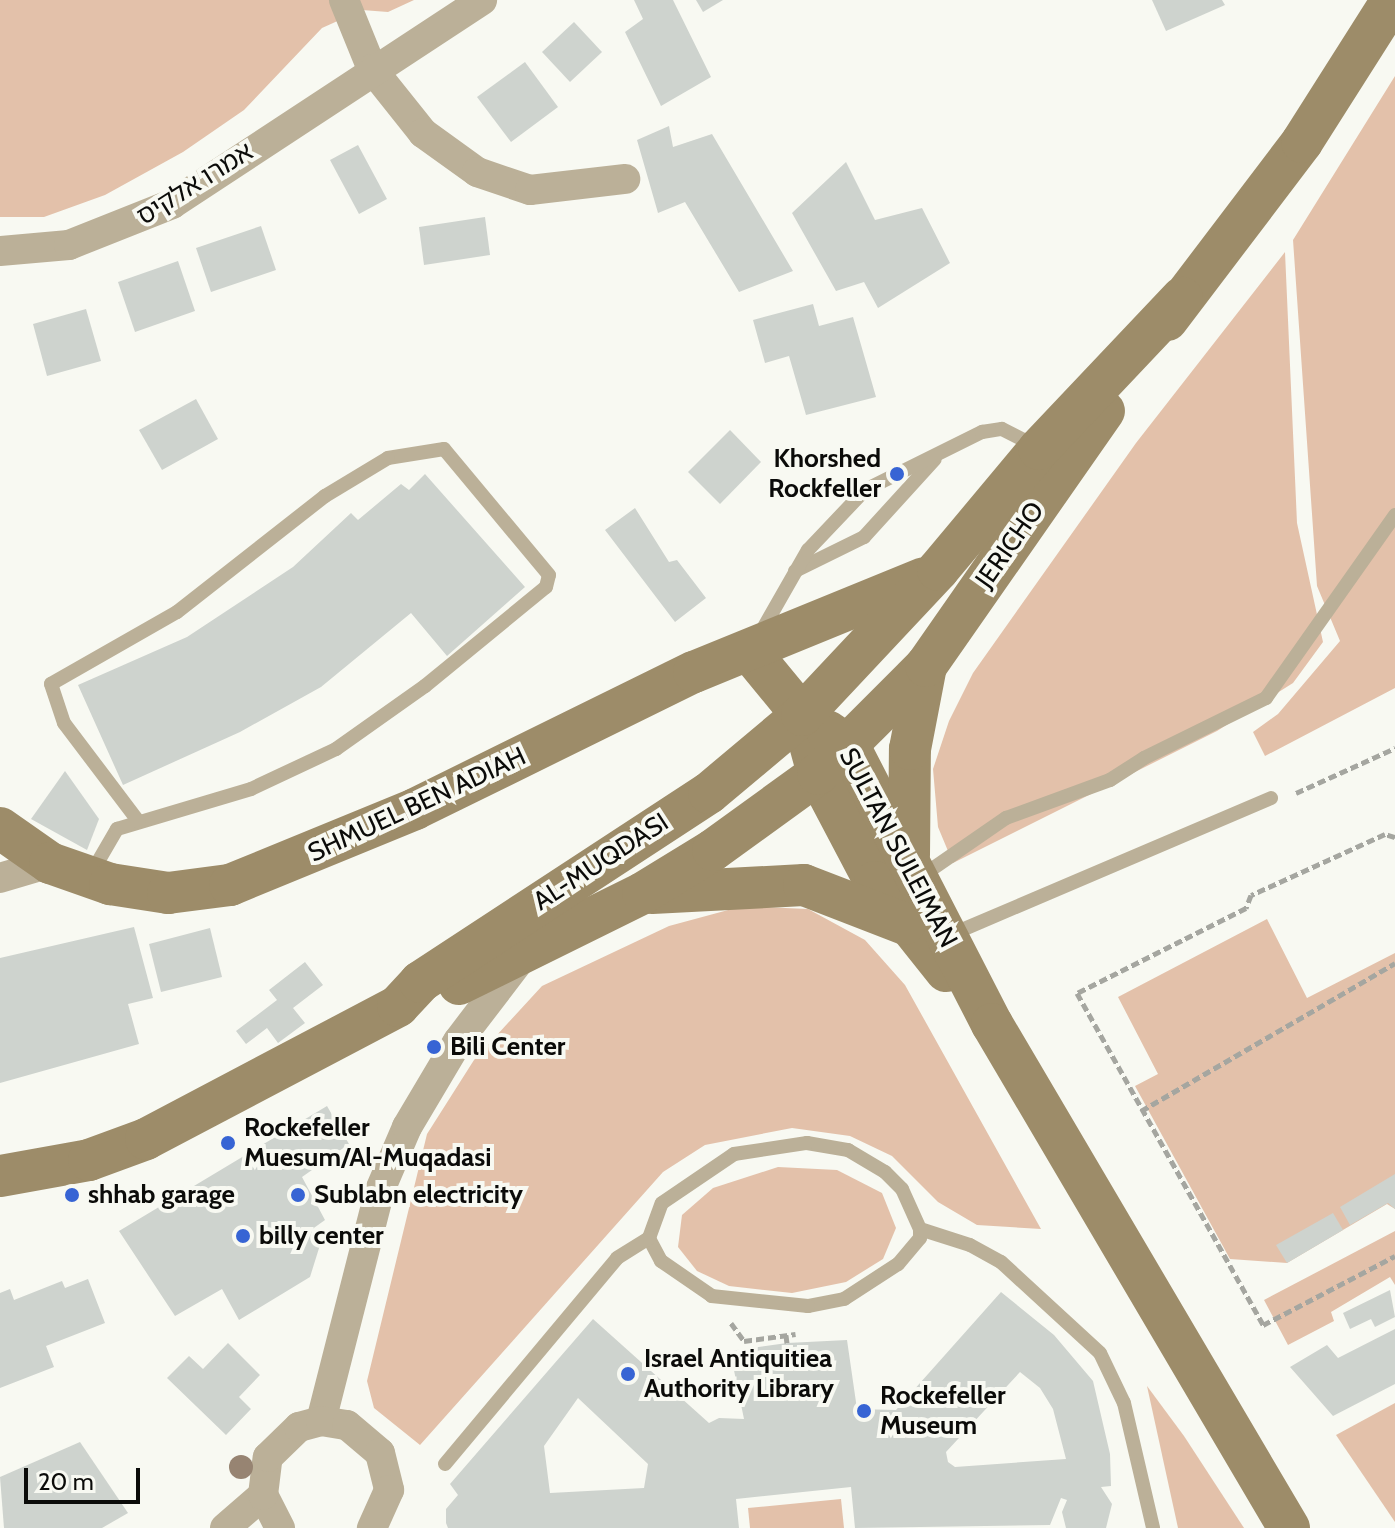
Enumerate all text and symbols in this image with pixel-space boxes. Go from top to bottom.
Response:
street label: אמרו אלקיס [131,136,259,232]
place label: Khorshed Rockfeller [768,443,881,504]
marker: Khorshed Rockfeller [888,465,906,483]
street label: JERICHO [969,496,1051,594]
street label: SHMUEL BEN ADIAH [303,741,531,869]
street label: SULTAN SULEIMAN [832,743,964,953]
street label: AL-MUQDASI [528,807,674,917]
place label: Bili Center [450,1031,565,1063]
marker: Bili Center [425,1038,443,1056]
place label: Rockefeller Muesum/Al-Muqadasi [244,1112,491,1174]
marker: Rockefeller Muesum/Al-Muqadasi [219,1134,237,1152]
place label: shhab garage [88,1179,235,1211]
place label: Sublabn electricity [314,1179,523,1211]
marker: shhab garage [63,1186,81,1204]
marker: Sublabn electricity [289,1186,307,1204]
place label: billy center [259,1220,384,1252]
marker: billy center [234,1227,252,1245]
place label: Israel Antiquitiea Authority Library [644,1343,834,1404]
marker: Israel Antiquitiea Authority Library [619,1365,637,1383]
place label: Rockefeller Museum [880,1380,1006,1442]
marker: Rockefeller Museum [855,1402,873,1420]
scale bar [28,1452,144,1502]
text: 20 m [38,1467,94,1496]

